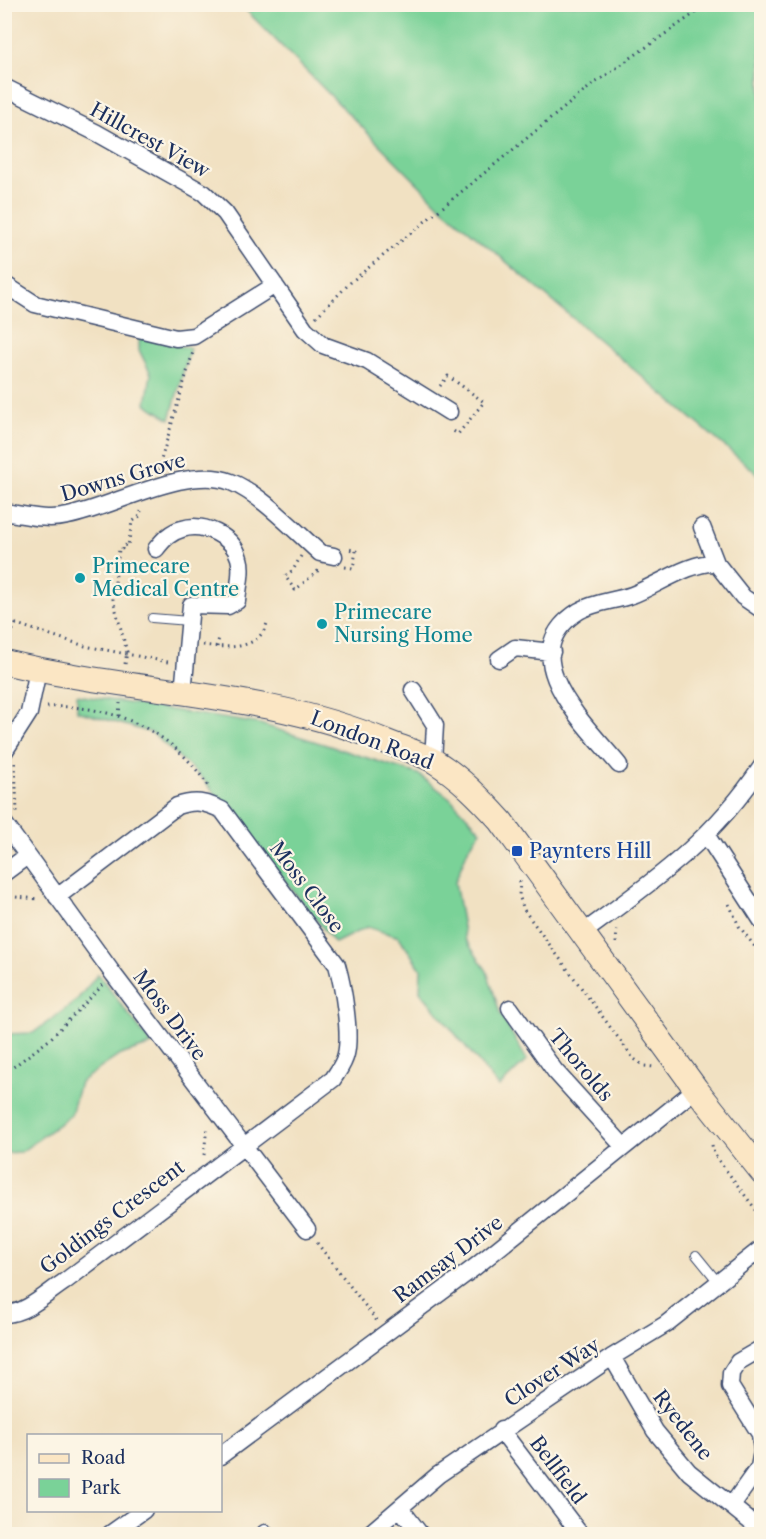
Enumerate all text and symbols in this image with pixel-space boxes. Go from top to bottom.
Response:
street label: Hillcrest View [86,97,214,183]
street label: Downs Grove [58,448,188,506]
place label: Primecare Medical Centre [92,554,239,601]
marker: Primecare Medical Centre [73,571,87,585]
place label: Primecare Nursing Home [334,600,473,647]
marker: Primecare Nursing Home [315,617,329,631]
street label: London Road [307,706,437,774]
street label: Moss Close [265,837,349,937]
place label: Paynters Hill [529,839,652,863]
marker: Paynters Hill [510,844,524,858]
street label: Moss Drive [128,965,212,1065]
street label: Thorolds [544,1024,618,1106]
street label: Goldings Crescent [35,1155,189,1279]
street label: Ramsay Drive [389,1210,507,1308]
street label: Clover Way [500,1332,605,1412]
street label: Ryedene [648,1385,718,1465]
street label: Bellfield [525,1431,591,1509]
legend [27,1434,222,1512]
text: Road [81,1447,126,1469]
text: Park [81,1477,122,1499]

